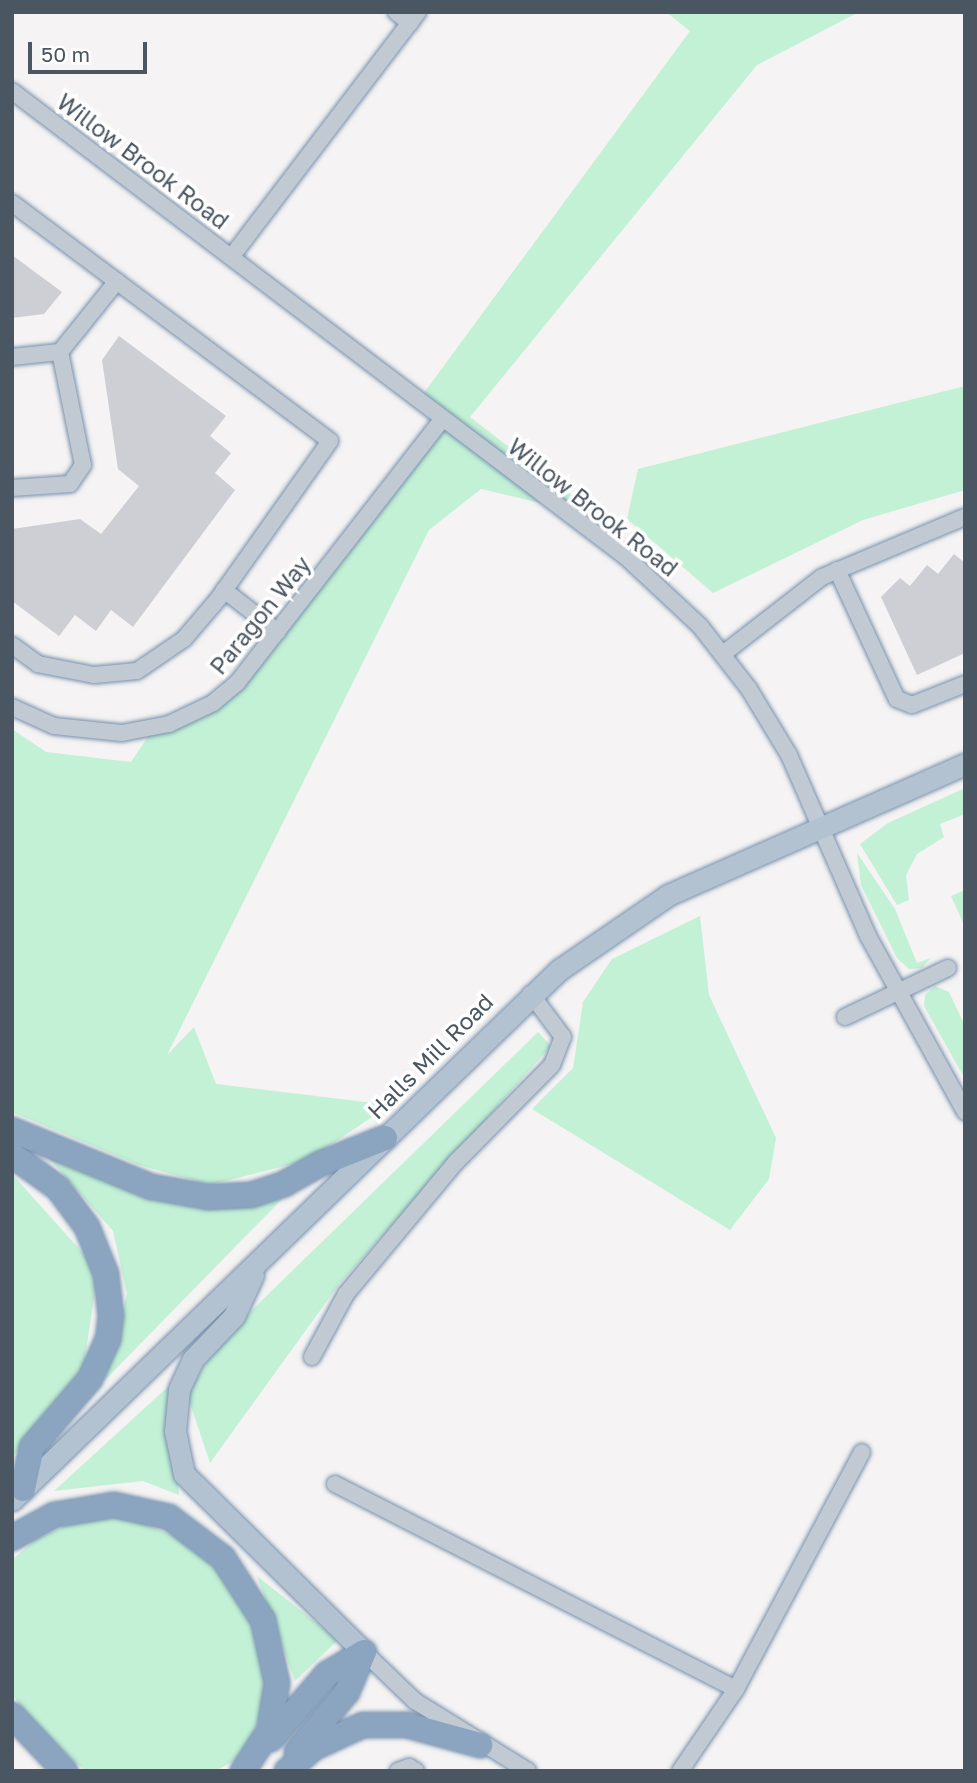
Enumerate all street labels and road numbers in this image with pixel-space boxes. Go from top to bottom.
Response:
street label: Willow Brook Road [52,88,234,234]
street label: Willow Brook Road [503,432,683,582]
street label: Paragon Way [204,550,316,680]
street label: Halls Mill Road [362,988,498,1124]

